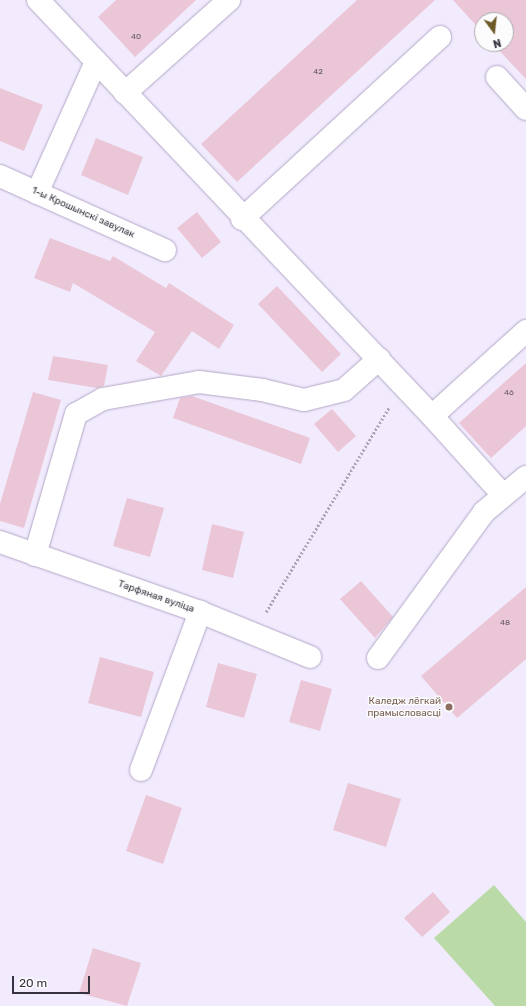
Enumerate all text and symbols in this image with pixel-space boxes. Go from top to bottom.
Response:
north arrow [474,12,514,52]
house number: 40 [131,32,141,42]
text: N [491,36,502,50]
house number: 42 [313,67,323,77]
street label: 1-ы Крошынскі завулак [30,185,136,241]
house number: 46 [504,388,514,398]
street label: Тарфяная вуліца [116,578,196,616]
house number: 48 [500,618,510,628]
place label: Каледж лёгкай прамысловасці [367,695,441,718]
marker: Каледж лёгкай прамысловасці [444,702,454,712]
scale bar [14,968,92,994]
text: 20 m [19,976,47,990]

